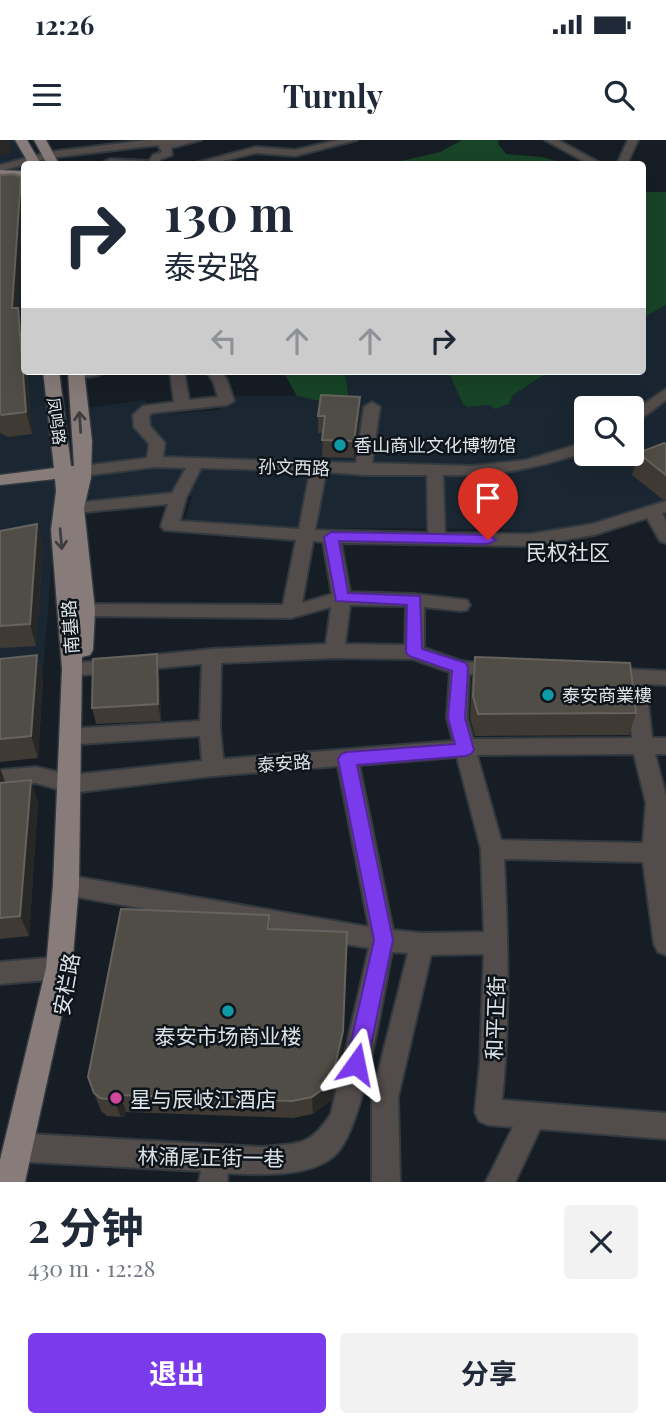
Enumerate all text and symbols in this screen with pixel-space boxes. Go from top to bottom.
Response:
text: 12:26 [35,7,94,42]
text: Turnly [283,73,383,116]
icon: menu [28,76,66,114]
icon: search [600,76,638,114]
text: 130 m [164,179,294,244]
icon: right [49,189,140,280]
text: 泰安路 [164,244,260,287]
icon: left [205,322,243,360]
icon: ahead [278,322,316,360]
icon: ahead [351,322,389,360]
icon: right [424,322,462,360]
street label: 凤鸣路 [43,396,71,446]
map controls [574,396,644,466]
button: search [574,396,644,466]
one-way arrow [73,411,86,434]
place label: 香山商业文化博物馆 [354,433,516,457]
marker: 香山商业文化博物馆 [332,437,348,453]
street label: 孙文西路 [258,454,330,480]
pin [458,468,518,540]
icon: arrive [469,479,507,517]
one-way arrow [55,527,68,550]
district label: 民权社区 [526,537,610,565]
street label: 南基路 [56,599,84,655]
place label: 泰安商業樓 [562,683,652,707]
marker: 泰安商業樓 [540,687,556,703]
street label: 泰安路 [256,749,312,777]
street label: 安栏路 [46,951,84,1017]
street label: 和平正街 [479,976,509,1060]
marker: 泰安市场商业楼 [220,1003,236,1019]
place label: 泰安市场商业楼 [155,1021,302,1049]
position arrow [319,1027,393,1101]
place label: 星与辰岐江酒店 [130,1084,277,1112]
marker: 星与辰岐江酒店 [108,1090,124,1106]
street label: 林涌尾正街一巷 [137,1141,285,1171]
text: 2 分钟 [28,1198,143,1254]
button: close [564,1205,638,1279]
text: 430 m · 12:28 [28,1252,155,1283]
button: 退出 [28,1333,326,1413]
button: 分享 [340,1333,638,1413]

